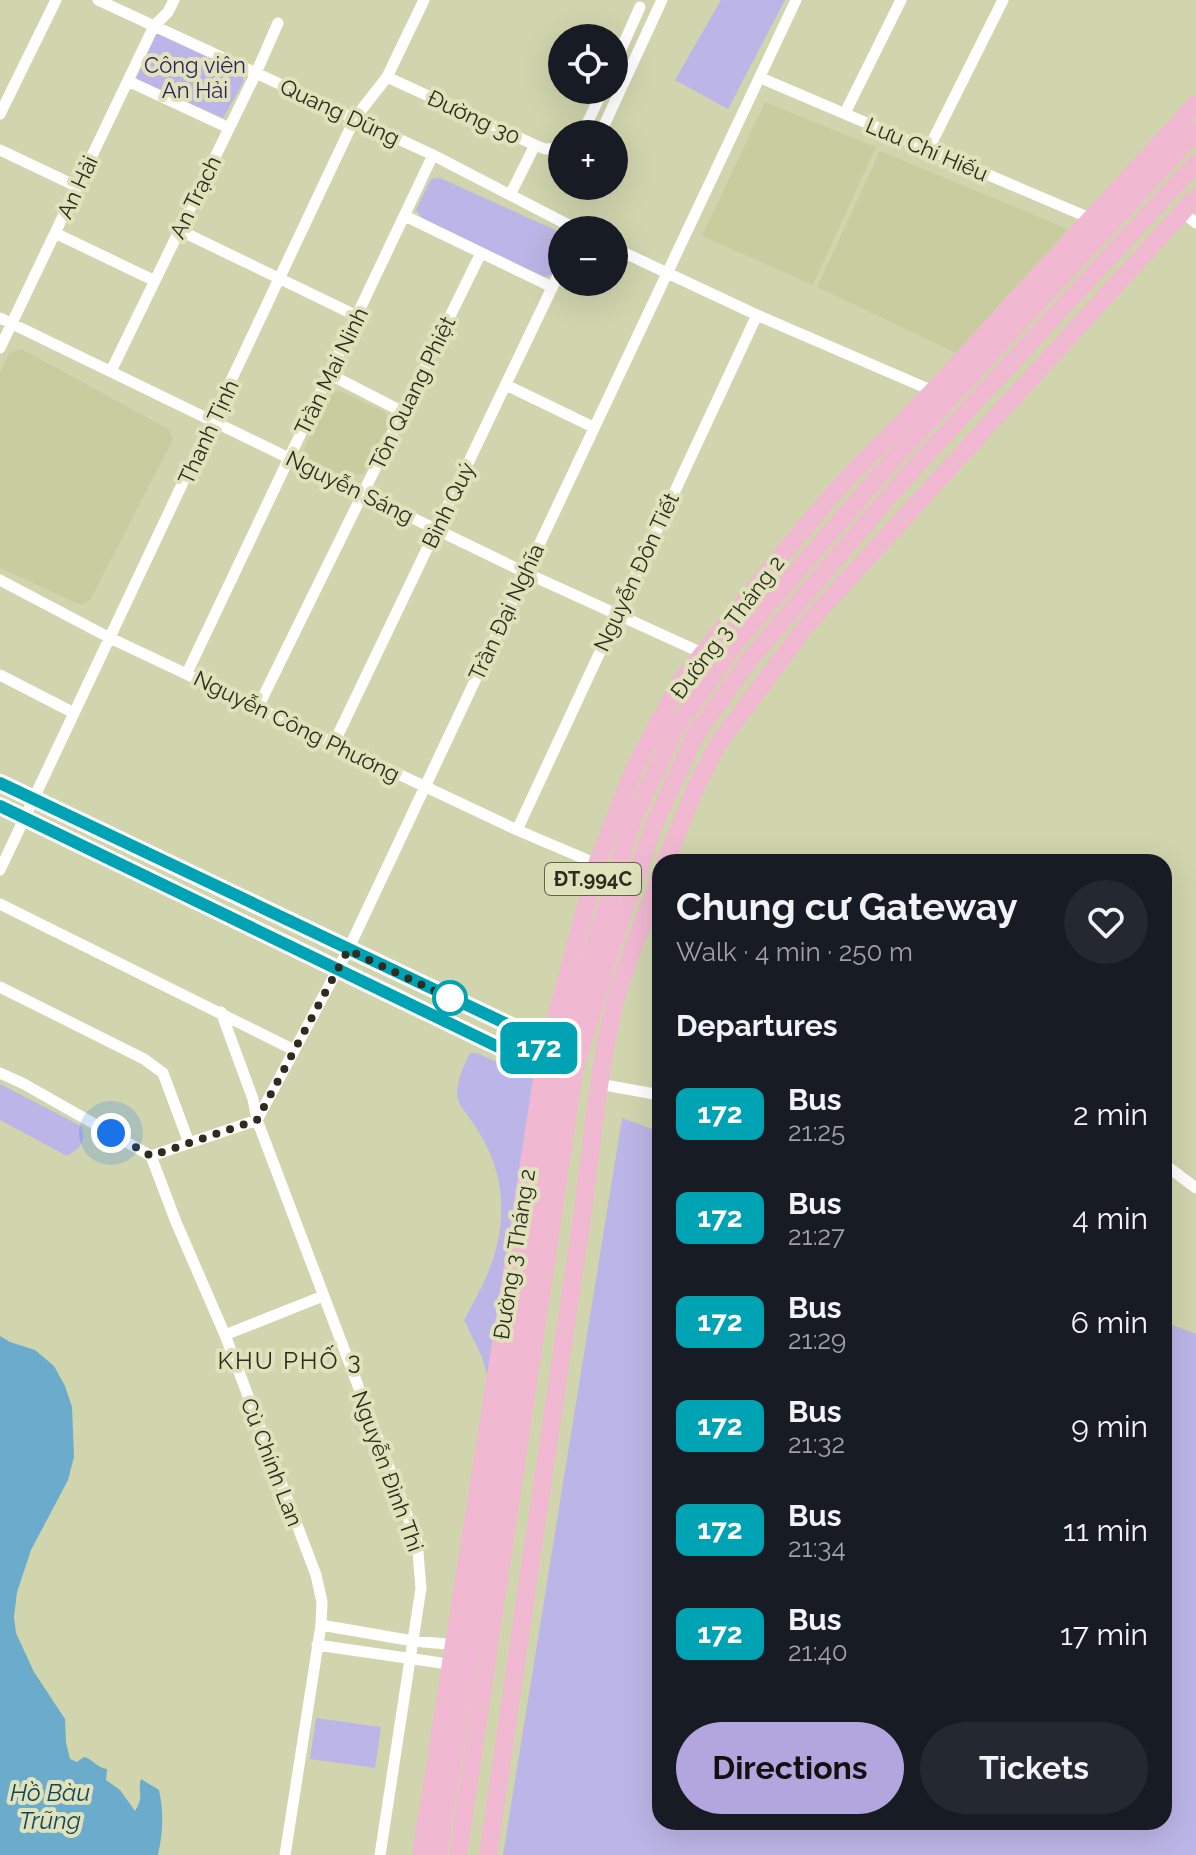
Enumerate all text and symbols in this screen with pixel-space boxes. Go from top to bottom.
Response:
map controls [548,24,628,296]
button: locate [548,24,628,104]
park label: Công viên An Hải [144,52,246,103]
street label: Quang Dũng [276,73,404,151]
street label: Đường 30 [424,84,524,150]
street label: Lưu Chí Hiếu [862,112,992,186]
button: + [548,120,628,200]
street label: An Hải [51,151,103,223]
street label: An Trạch [164,151,226,243]
button: − [548,216,628,296]
street label: Trần Mai Ninh [289,303,373,439]
street label: Tôn Quang Phiệt [364,311,461,474]
street label: Thanh Tịnh [172,375,244,489]
street label: Nguyễn Sáng [282,445,418,529]
street label: Bình Quý [416,458,480,552]
street label: Nguyễn Đôn Tiết [588,488,684,655]
street label: Trần Đại Nghĩa [463,539,549,685]
street label: Đường 3 Tháng 2 [665,550,789,704]
street label: Nguyễn Công Phương [190,665,404,787]
road number: ĐT.994C [545,863,641,895]
button: heart [1064,880,1148,964]
text: Chung cư Gateway [676,884,1018,929]
text: Walk · 4 min · 250 m [676,937,913,967]
unlabelled marker [433,981,467,1015]
text: Departures [676,1008,838,1043]
line badge: 172 [493,1022,585,1074]
text: 172 [516,1031,562,1064]
text: Bus [788,1082,842,1117]
text: 172 [697,1097,743,1130]
text: 2 min [1073,1097,1148,1132]
your location [91,1113,131,1153]
text: 21:25 [788,1117,845,1147]
street label: Đường 3 Tháng 2 [488,1167,540,1341]
text: Bus [788,1186,842,1221]
text: 172 [697,1201,743,1234]
text: 4 min [1072,1201,1148,1236]
text: 21:27 [788,1221,845,1251]
text: Bus [788,1290,842,1325]
text: 172 [697,1305,743,1338]
text: 6 min [1071,1305,1148,1340]
text: 21:29 [788,1325,846,1355]
district label: KHU PHỐ 3 [218,1345,362,1375]
street label: Nguyễn Đình Thi [347,1387,429,1555]
street label: Cù Chính Lan [236,1394,308,1530]
text: Bus [788,1394,842,1429]
text: 172 [697,1409,743,1442]
text: 9 min [1071,1409,1148,1444]
text: 21:32 [788,1429,845,1459]
text: Bus [788,1498,842,1533]
text: 172 [697,1513,743,1546]
text: 11 min [1063,1513,1148,1548]
text: 21:34 [788,1533,846,1563]
text: Bus [788,1602,842,1637]
text: 172 [697,1617,743,1650]
text: 17 min [1060,1617,1148,1652]
text: 21:40 [788,1637,848,1667]
button: Directions [676,1722,904,1814]
button: Tickets [920,1722,1148,1814]
water label: Hồ Bàu Trũng [10,1778,90,1835]

